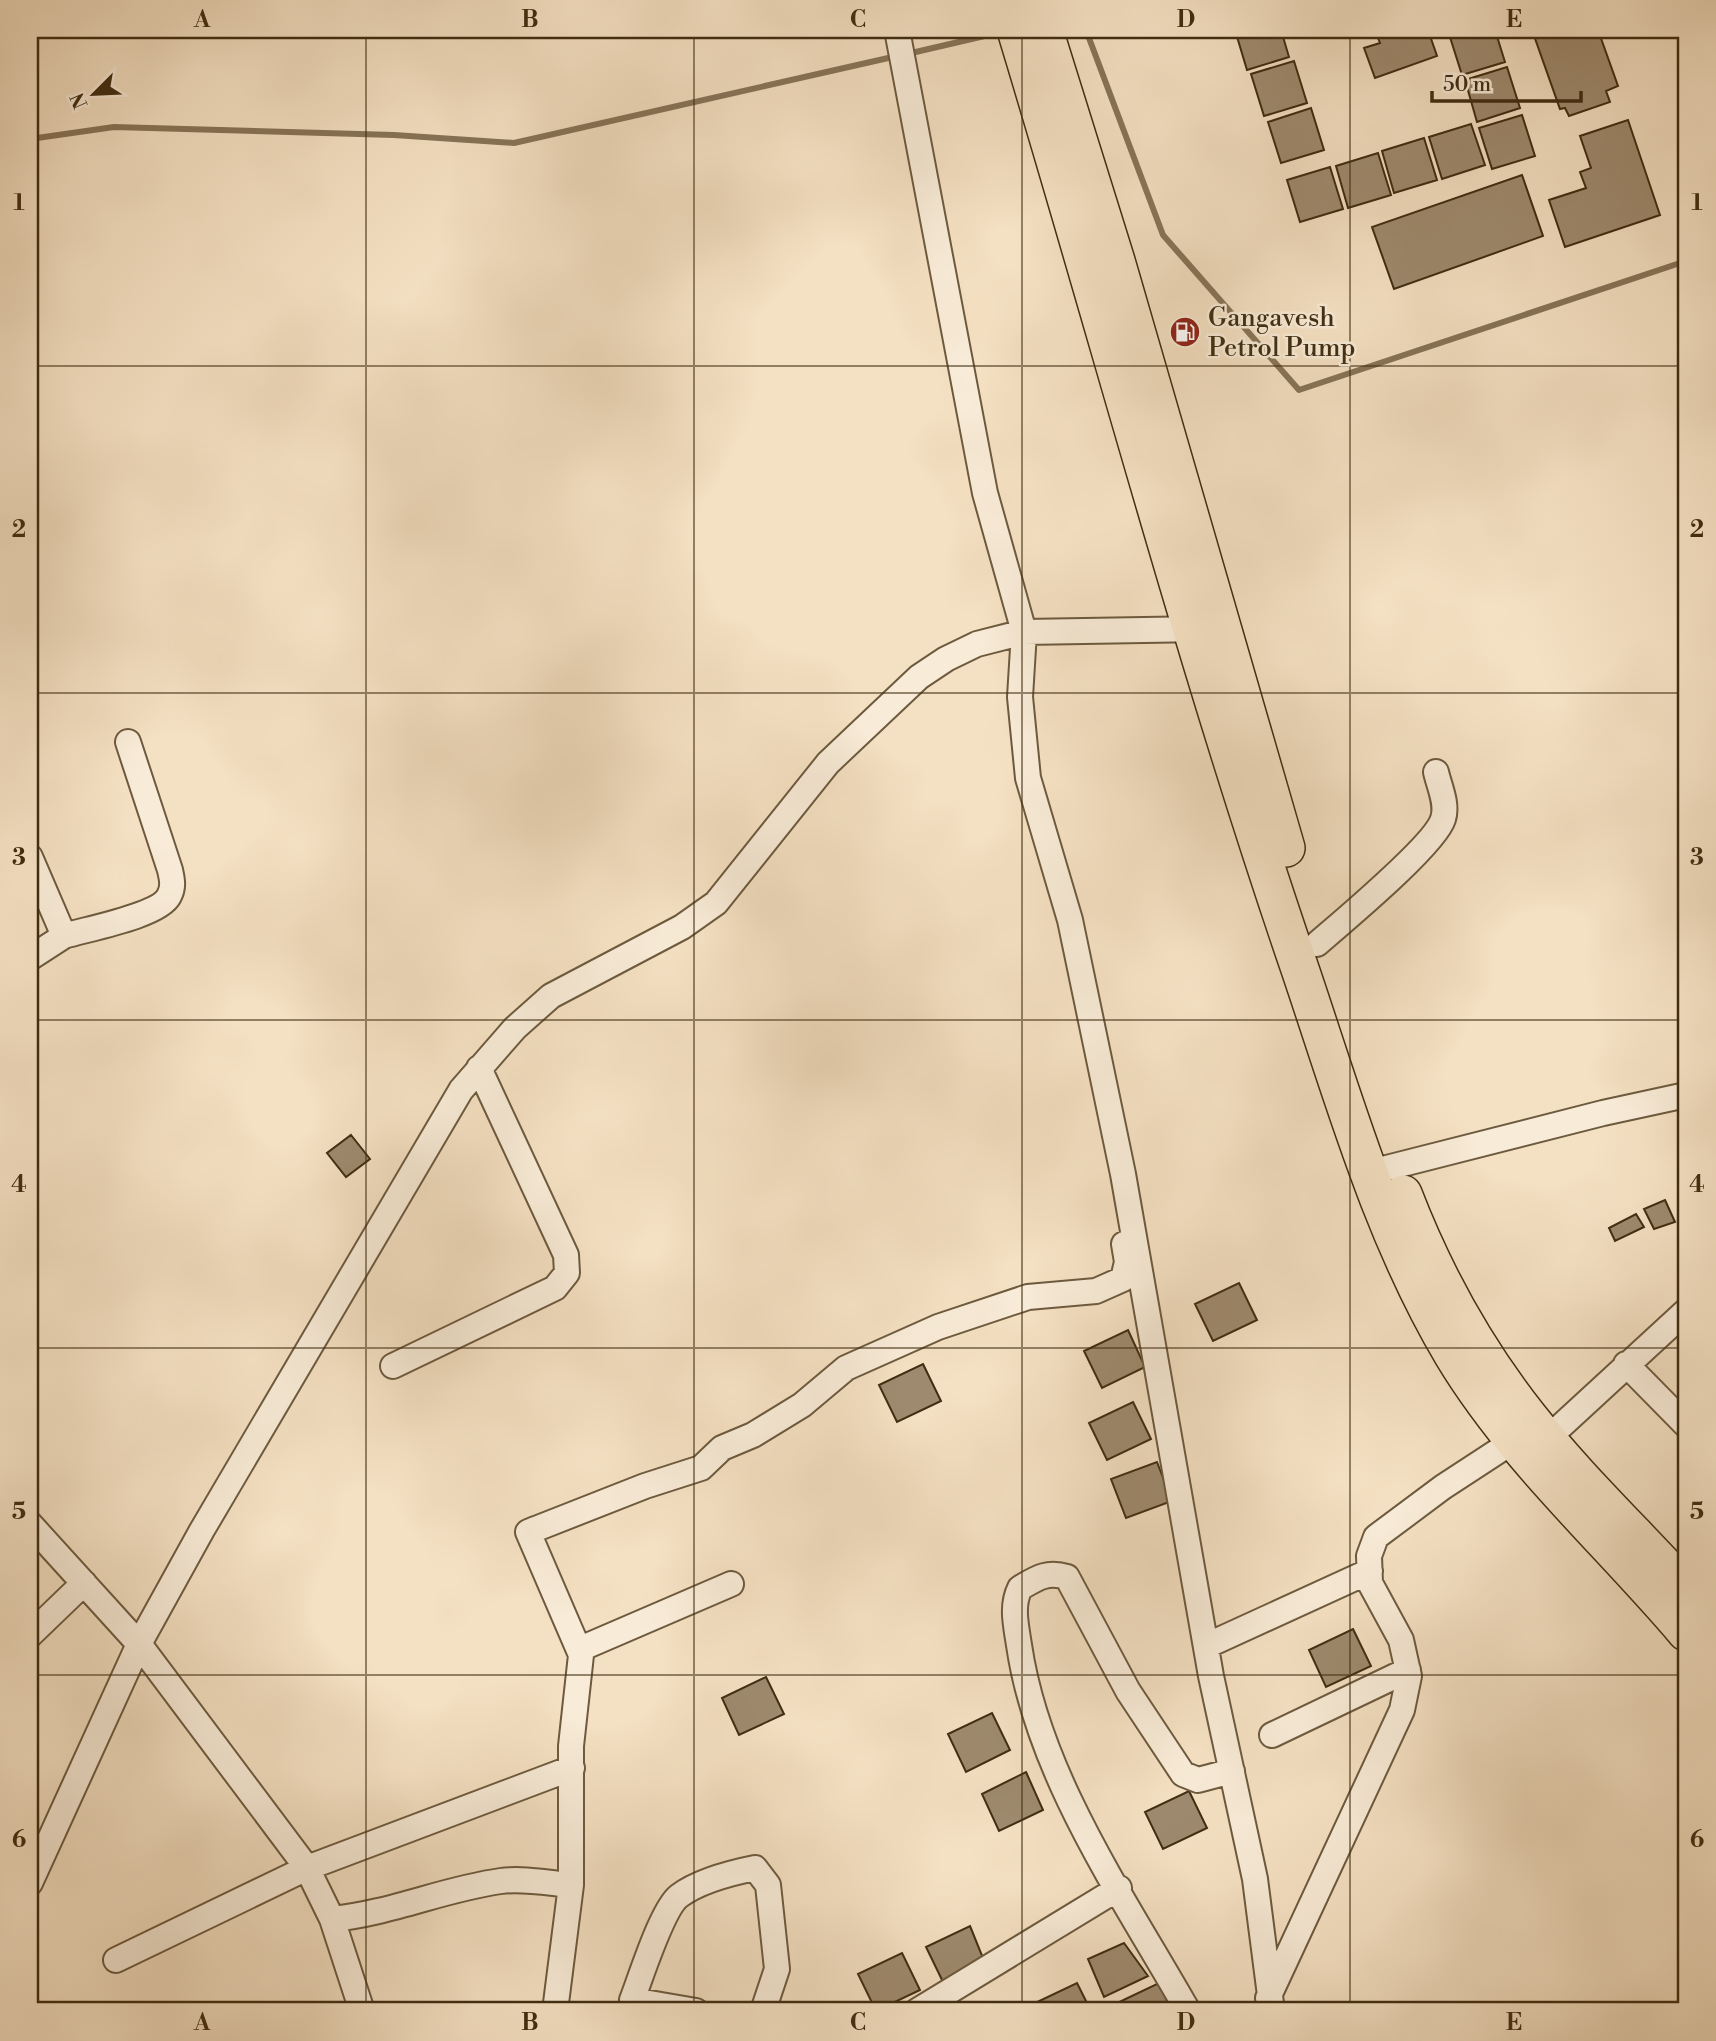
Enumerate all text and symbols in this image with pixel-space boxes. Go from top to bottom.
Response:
text: A [193,6,211,34]
text: B [521,6,539,34]
text: C [850,6,866,34]
text: D [1177,6,1195,34]
text: E [1506,6,1522,34]
north arrow [60,60,130,130]
scale bar [1432,60,1581,104]
text: 50 m [1443,72,1491,98]
text: N [65,89,93,112]
text: 1 [13,189,25,217]
text: 1 [1691,189,1703,217]
place label: Gangavesh Petrol Pump [1208,302,1356,364]
fuel station icon: Gangavesh Petrol Pump [1168,315,1202,349]
text: 2 [12,516,26,544]
text: 2 [1690,516,1704,544]
text: 3 [12,844,26,872]
text: 3 [1690,844,1704,872]
text: 4 [11,1171,27,1199]
text: 4 [1689,1171,1705,1199]
text: 5 [12,1498,26,1526]
text: 5 [1690,1498,1704,1526]
text: 6 [12,1826,26,1854]
text: 6 [1690,1826,1704,1854]
text: A [193,2009,211,2037]
text: B [521,2009,539,2037]
text: C [850,2009,866,2037]
text: D [1177,2009,1195,2037]
text: E [1506,2009,1522,2037]

